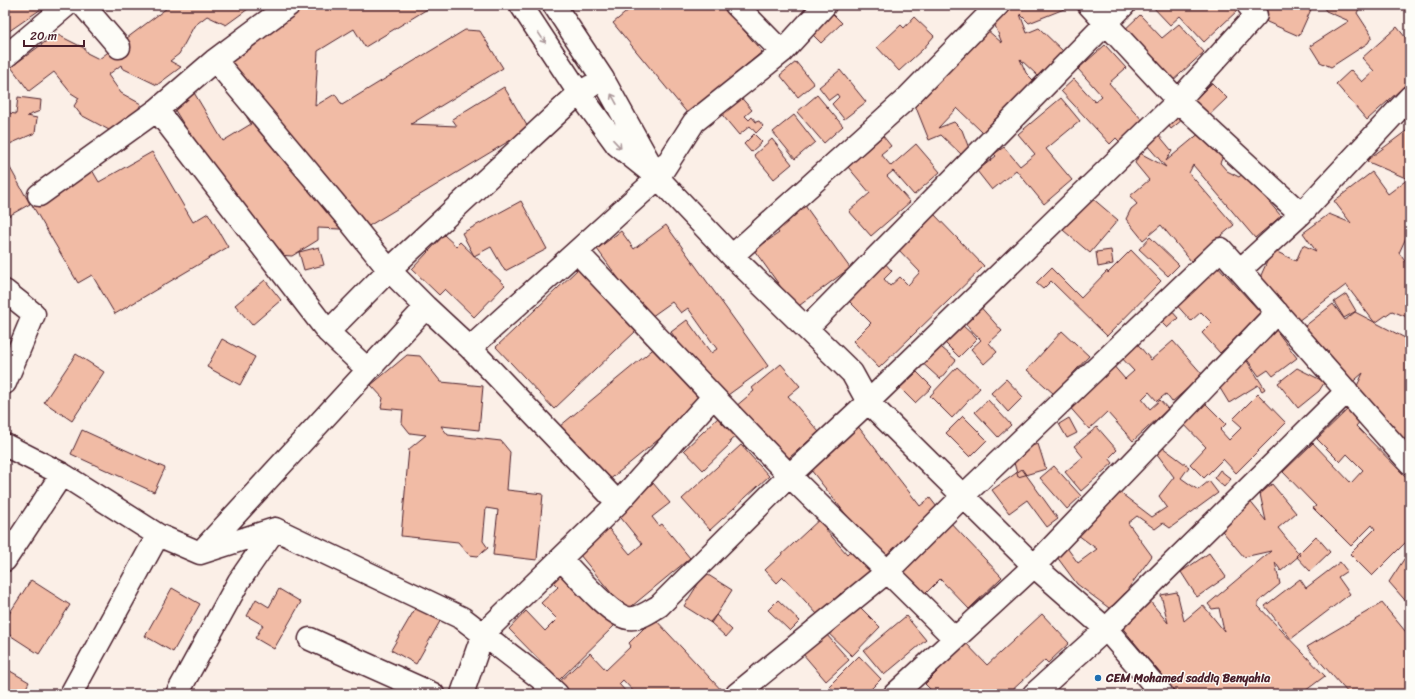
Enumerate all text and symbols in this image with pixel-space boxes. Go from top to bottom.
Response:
scale bar [24,22,84,48]
text: 20 m [30,25,57,47]
one-way arrow [538,32,546,43]
one-way arrow [609,93,617,105]
one-way arrow [612,138,621,148]
place label: CEM Mohamed saddiq Benyahia [1105,667,1271,689]
marker: CEM Mohamed saddiq Benyahia [1093,673,1103,683]

